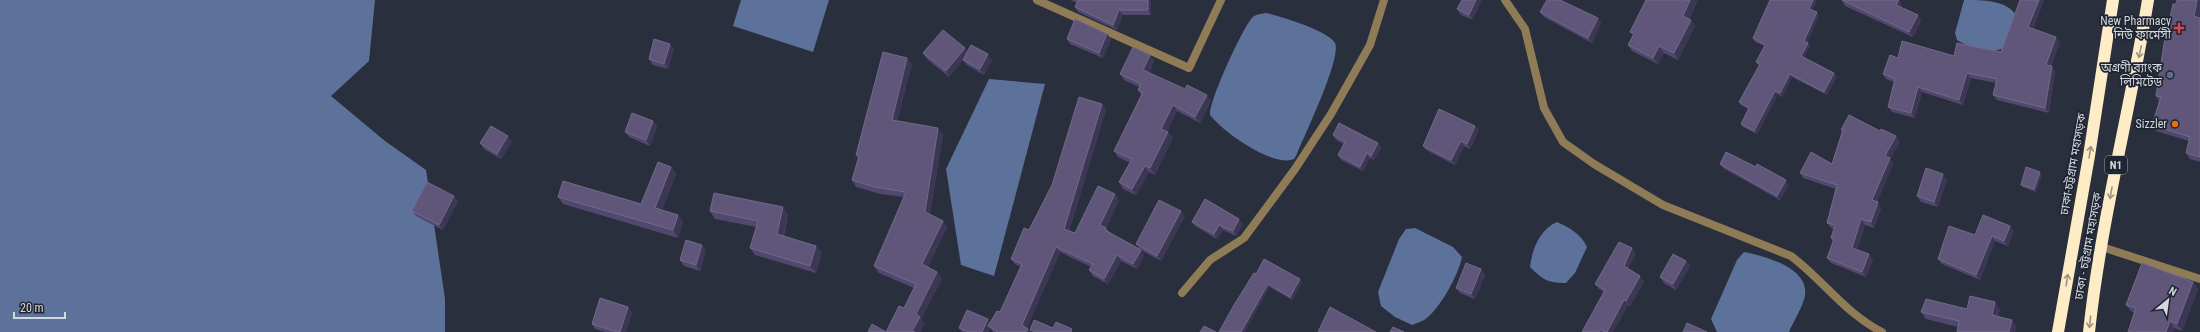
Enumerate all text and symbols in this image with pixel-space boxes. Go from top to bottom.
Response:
place label: New Pharmacy নিউ ফার্মেসী [2100,14,2172,42]
marker: New Pharmacy নিউ ফার্মেসী [2174,23,2184,33]
one-way arrow [2135,45,2143,58]
place label: অগ্রণী ব্যাংক লিমিটেড [2100,60,2162,89]
marker: অগ্রণী ব্যাংক লিমিটেড [2165,70,2175,80]
street label: ঢাকা-চট্টগ্রাম মহাসড়ক [2056,112,2089,217]
place label: Sizzler [2135,117,2167,131]
marker: Sizzler [2170,119,2180,129]
one-way arrow [2086,146,2094,159]
road number: N1 [2105,156,2127,174]
one-way arrow [2107,186,2115,199]
street label: ঢাকা - চট্টগ্রাম মহাসড়ক [2071,191,2104,302]
one-way arrow [2063,274,2071,287]
north arrow [2148,280,2188,320]
text: N [2167,284,2179,299]
scale bar [14,294,65,320]
text: 20 m [20,301,44,315]
one-way arrow [2086,315,2094,328]

